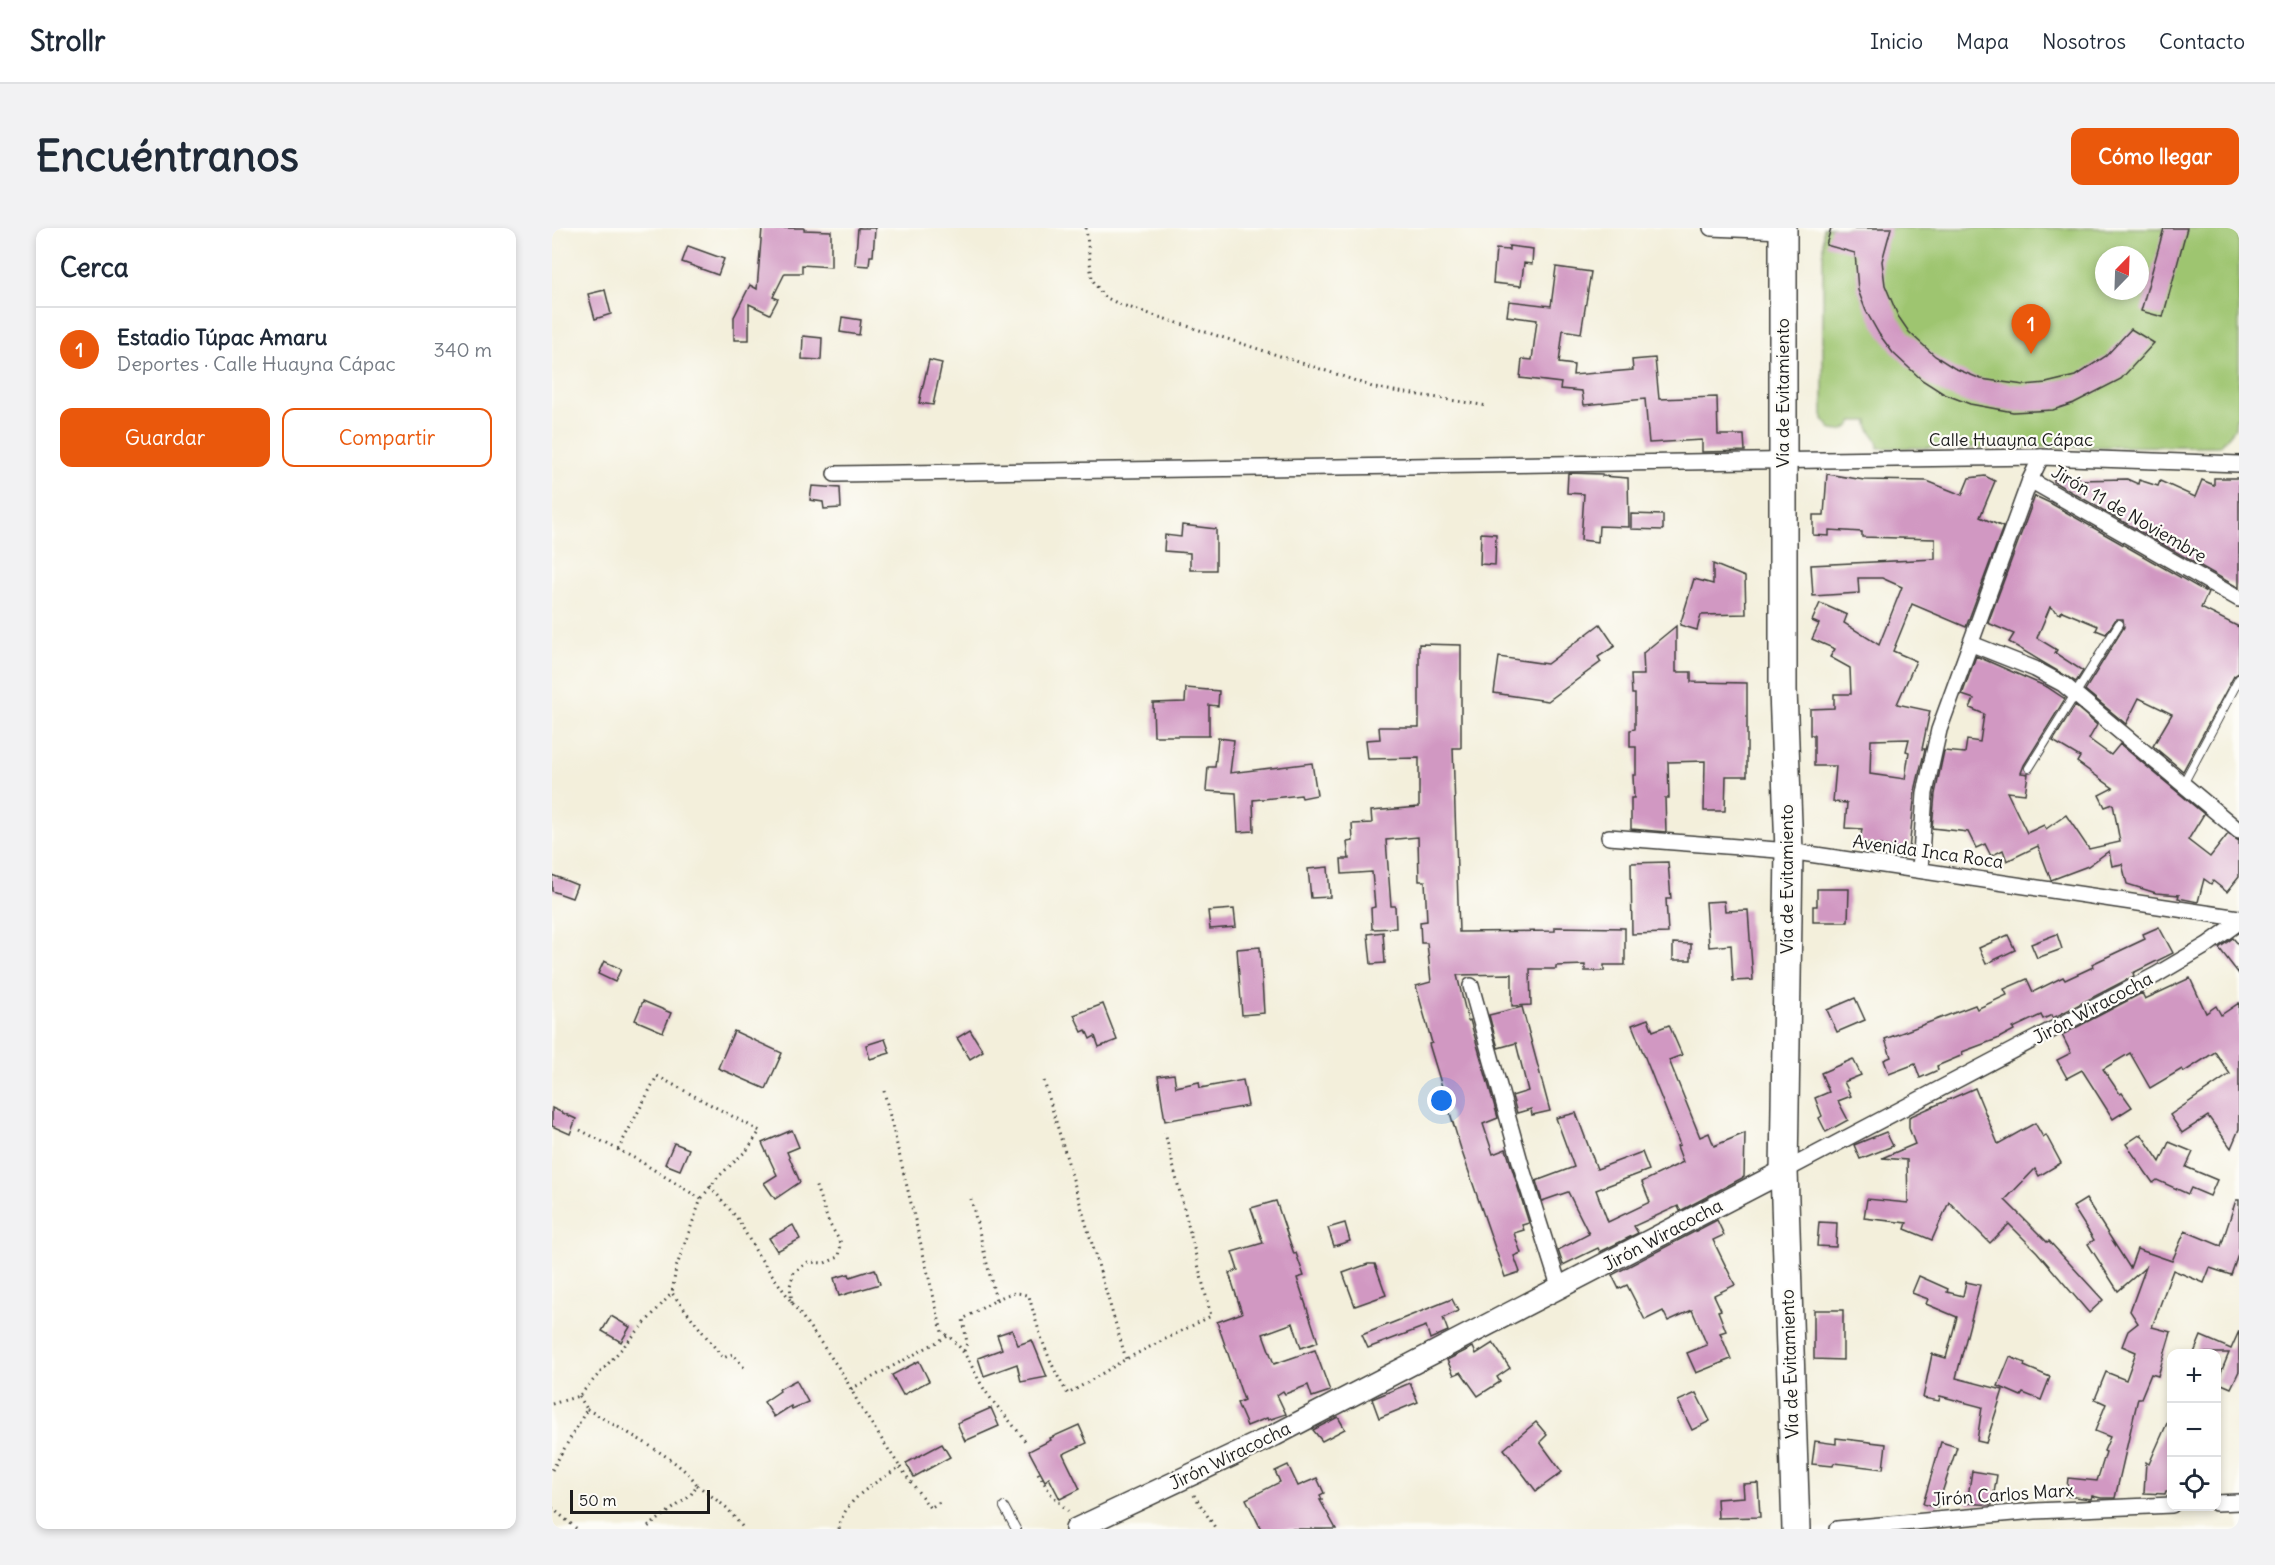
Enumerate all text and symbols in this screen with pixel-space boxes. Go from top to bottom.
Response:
text: Strollr [30,23,105,59]
text: Inicio [1870,28,1923,55]
text: Mapa [1956,28,2009,55]
text: Nosotros [2042,28,2126,55]
text: Contacto [2159,28,2245,55]
button: Cómo llegar [2071,128,2239,185]
text: Encuéntranos [36,130,299,182]
north arrow [2095,246,2149,300]
text: Cerca [60,251,129,284]
pin: 1 [2012,304,2050,354]
street label: Vía de Evitamiento [1771,318,1794,468]
text: Estadio Túpac Amaru [117,323,327,351]
text: 1 [76,337,83,362]
text: 340 m [434,337,492,362]
text: Deportes · Calle Huayna Cápac [117,351,396,376]
button: Guardar [60,408,270,467]
button: Compartir [282,408,492,467]
street label: Calle Huayna Cápac [1929,428,2093,451]
street label: Jirón 11 de Noviembre [2048,460,2211,567]
street label: Vía de Evitamiento [1775,804,1798,954]
street label: Avenida Inca Roca [1851,830,2005,873]
street label: Jirón Wiracocha [2029,966,2156,1049]
your location [1427,1086,1456,1115]
street label: Jirón Wiracocha [1599,1193,1726,1276]
street label: Vía de Evitamiento [1775,1289,1804,1439]
map controls [2167,1349,2221,1511]
button: + [2167,1349,2221,1403]
button: − [2167,1403,2221,1457]
street label: Jirón Wiracocha [1165,1416,1294,1495]
button: locate [2167,1457,2221,1511]
street label: Jirón Carlos Marx [1931,1478,2075,1511]
scale bar [570,1487,710,1514]
text: 50 m [579,1490,617,1510]

